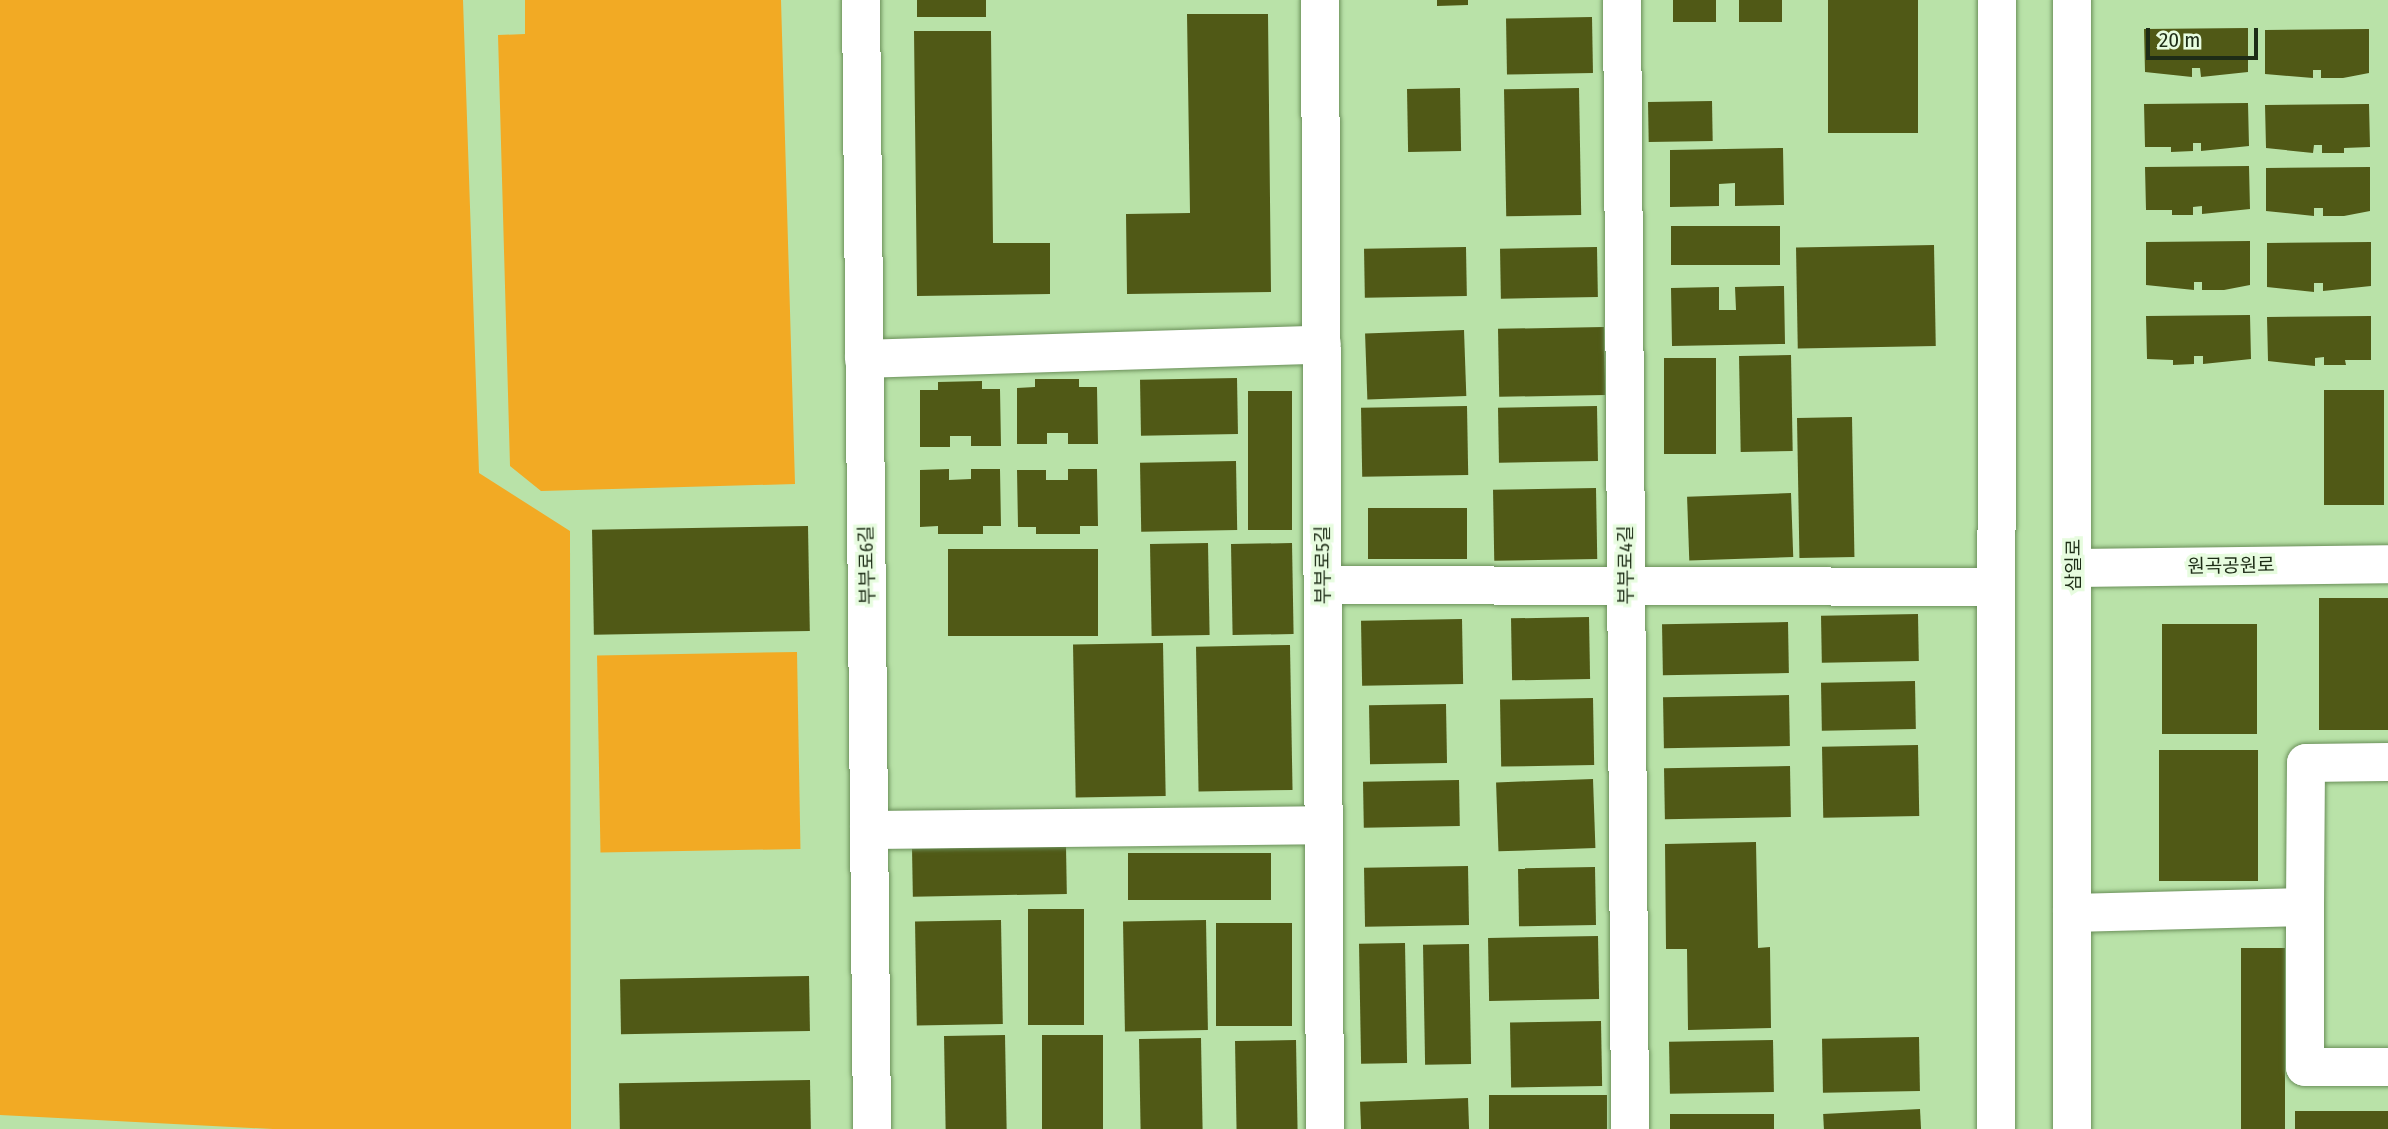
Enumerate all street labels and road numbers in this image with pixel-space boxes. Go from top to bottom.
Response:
street label: 부부로6길 [855,525,879,605]
street label: 부부로4길 [1615,525,1637,605]
street label: 부부로5길 [1312,526,1334,604]
street label: 삼일로 [2063,539,2085,591]
street label: 원곡공원로 [2187,554,2275,578]

